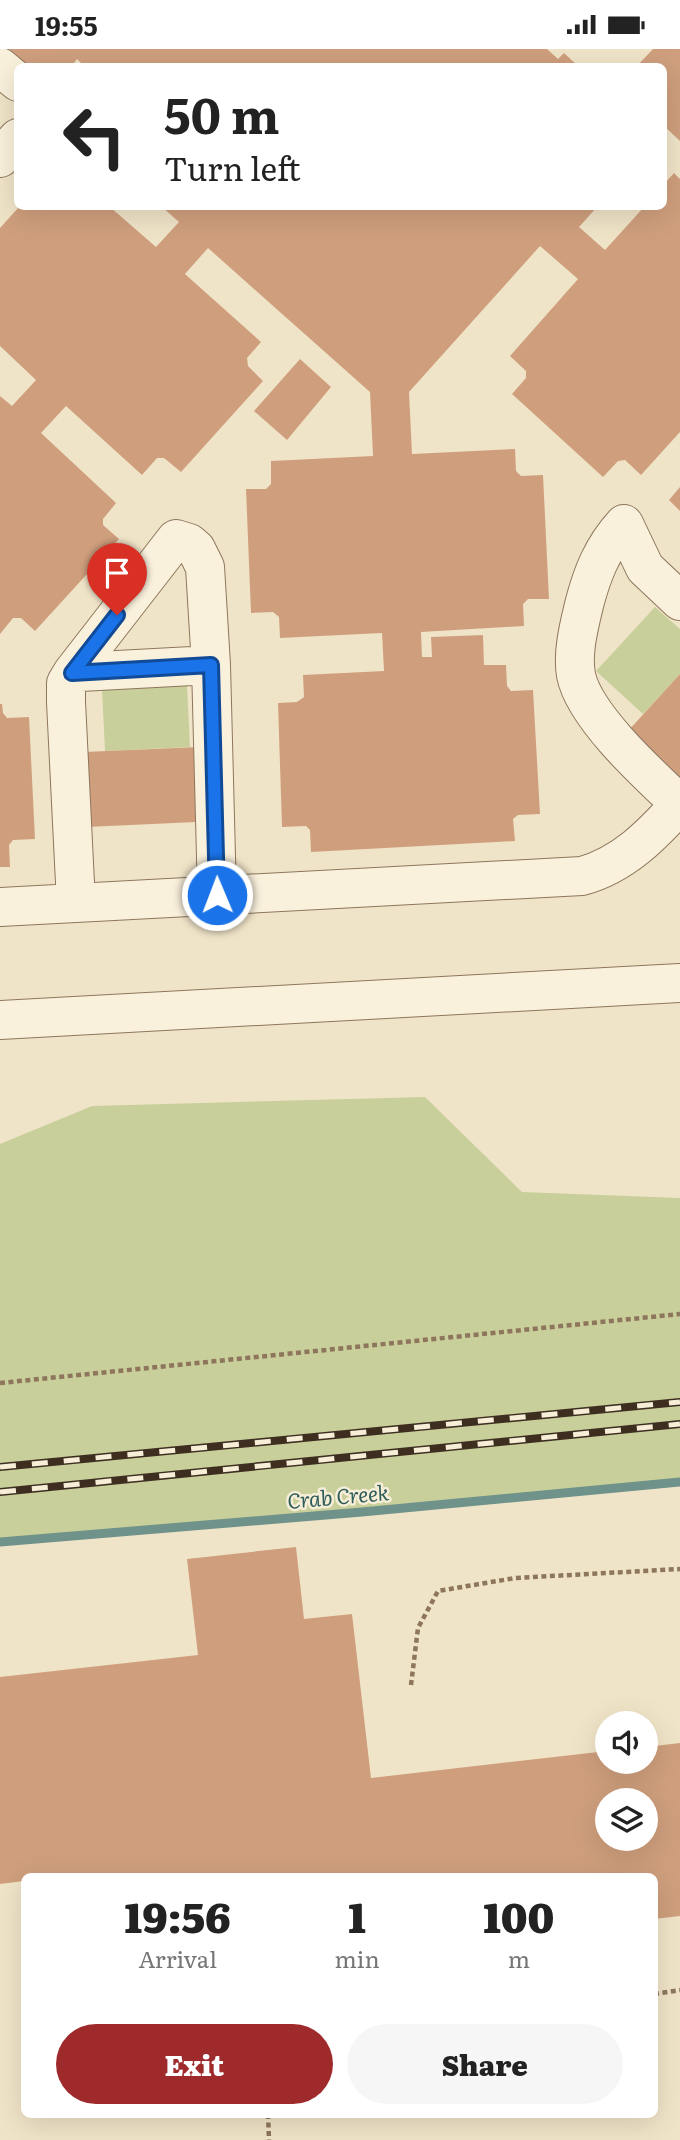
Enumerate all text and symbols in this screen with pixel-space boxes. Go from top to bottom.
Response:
text: 19:55 [35,5,98,44]
text: 50 m [164,76,280,149]
icon: left [49,91,140,182]
text: Turn left [164,143,301,191]
pin [87,543,147,615]
icon: arrive [98,554,136,592]
position arrow [180,858,254,932]
water label: Crab Creek [286,1475,391,1515]
map controls [595,1711,658,1851]
button: sound [595,1711,658,1774]
button: layers [595,1788,658,1851]
text: 19:56 [125,1884,231,1946]
text: 1 [348,1884,366,1946]
text: 100 [483,1884,554,1946]
text: Arrival [138,1941,217,1975]
text: min [334,1941,380,1975]
text: m [508,1941,530,1975]
button: Exit [56,2024,333,2104]
button: Share [347,2024,623,2104]

